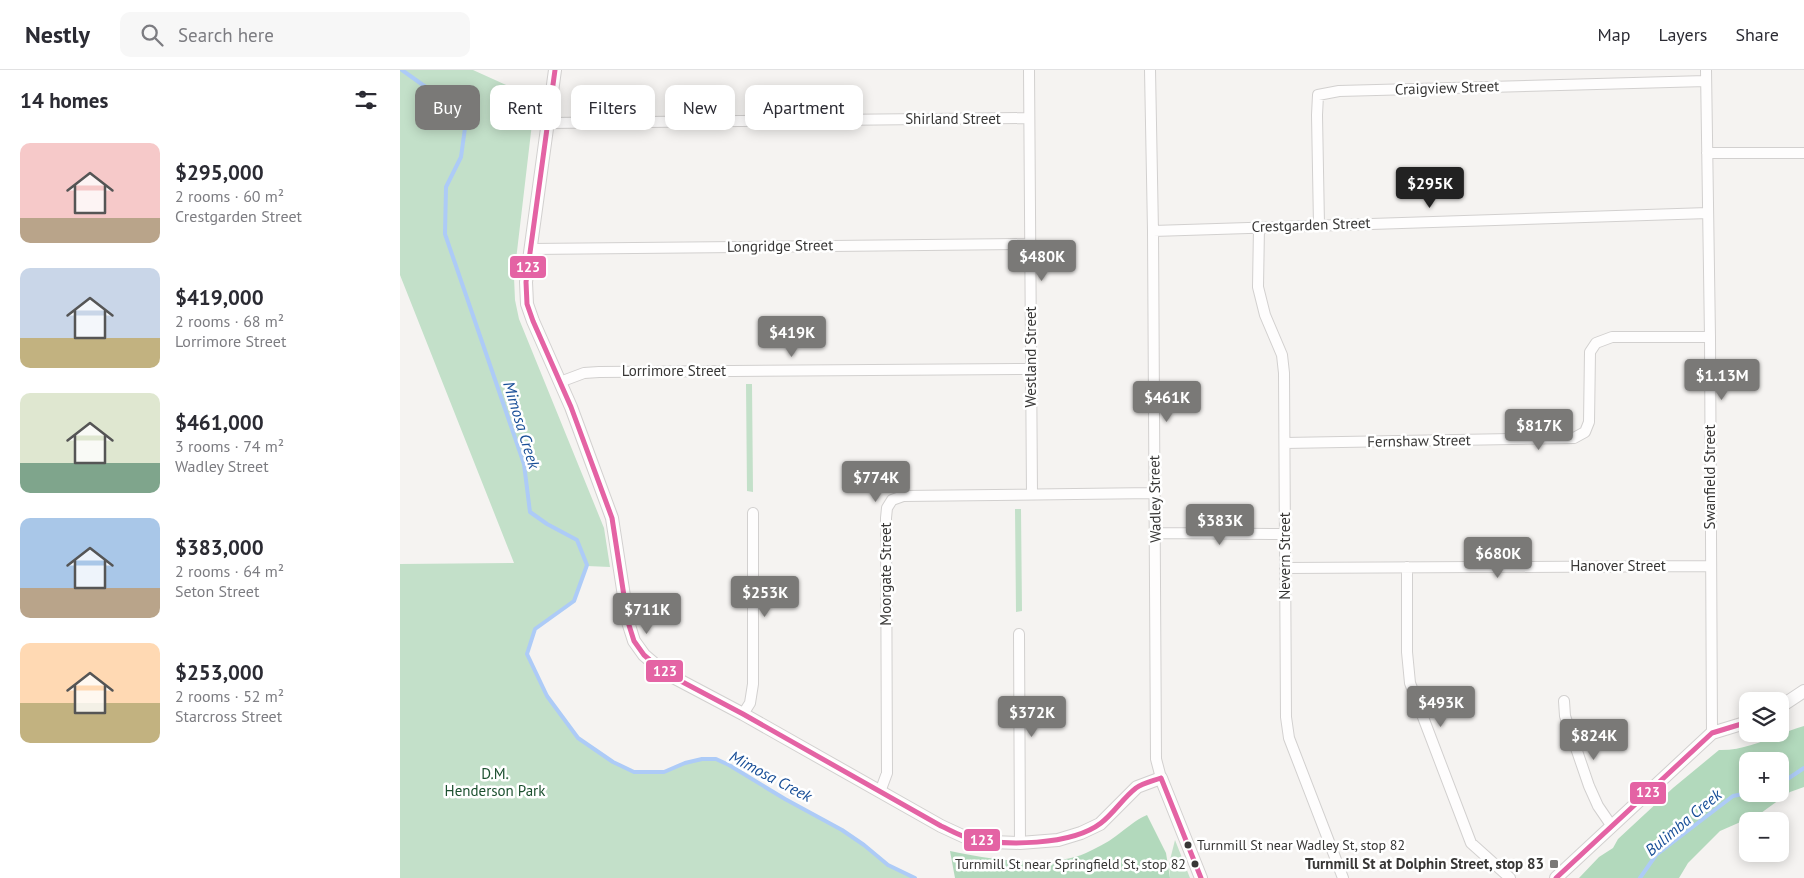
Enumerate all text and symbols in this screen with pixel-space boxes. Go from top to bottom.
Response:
search box [120,12,470,57]
text: Nestly [25,19,90,50]
icon: search [138,21,166,49]
text: Search here [178,23,274,47]
text: Map [1598,23,1630,46]
text: Layers [1658,23,1707,46]
text: Share [1735,23,1779,46]
street label: Craigview Street [1394,76,1500,99]
chip: Buy [415,85,480,130]
chip: Rent [490,85,561,130]
chip: Filters [571,85,655,130]
chip: New [665,85,735,130]
chip: Apartment [745,85,863,130]
icon: filters [352,86,380,114]
text: 14 homes [20,87,108,114]
street label: Shirland Street [905,109,1001,128]
text: $295,000 [175,159,264,186]
icon: home [60,163,120,223]
pin: $295K [1395,166,1465,209]
text: $295K [1407,173,1453,193]
text: 2 rooms · 60 m² [175,186,284,206]
text: Crestgarden Street [175,206,302,226]
street label: Crestgarden Street [1251,213,1371,236]
street label: Longridge Street [727,235,833,256]
pin: $480K [1007,240,1077,282]
text: $480K [1019,246,1065,266]
line badge: 123 [509,255,547,279]
text: 123 [516,258,540,276]
text: $419,000 [175,284,264,311]
icon: home [60,288,120,348]
street label: Westland Street [1021,306,1040,408]
text: 2 rooms · 68 m² [175,311,284,331]
pin: $419K [757,316,827,358]
text: $419K [769,322,815,342]
text: Lorrimore Street [175,331,286,351]
pin: $1.13M [1681,358,1763,401]
street label: Lorrimore Street [622,361,726,380]
text: $1.13M [1695,365,1749,385]
water label: Mimosa Creek [499,379,545,472]
pin: $461K [1132,380,1202,423]
text: $461K [1144,387,1190,407]
pin: $817K [1504,408,1574,451]
text: $461,000 [175,409,264,436]
icon: home [60,413,120,473]
text: $817K [1516,415,1562,435]
street label: Swanfield Street [1700,424,1719,530]
street label: Fernshaw Street [1367,430,1471,451]
text: 3 rooms · 74 m² [175,436,284,456]
street label: Wadley Street [1144,455,1165,543]
text: Wadley Street [175,456,269,476]
pin: $774K [841,460,911,503]
text: $774K [853,467,899,487]
pin: $383K [1185,504,1255,546]
text: $383K [1197,510,1243,530]
street label: Nevern Street [1275,512,1294,600]
street label: Moorgate Street [876,522,895,626]
text: $383,000 [175,534,264,561]
pin: $680K [1463,536,1533,579]
icon: home [60,538,120,598]
text: $680K [1475,543,1521,563]
street label: Hanover Street [1570,556,1666,575]
text: 2 rooms · 64 m² [175,561,284,581]
pin: $253K [730,576,800,618]
text: Seton Street [175,581,259,601]
text: $253K [742,582,788,602]
pin: $711K [612,592,682,635]
text: $711K [624,599,670,619]
text: $253,000 [175,659,264,686]
line badge: 123 [645,659,684,683]
text: 123 [653,662,677,680]
icon: home [60,663,120,723]
text: 2 rooms · 52 m² [175,686,284,706]
pin: $493K [1406,686,1476,728]
text: $493K [1418,692,1464,712]
map controls [1739,692,1789,862]
button: layers [1739,692,1789,742]
pin: $372K [997,696,1067,738]
text: $372K [1009,702,1055,722]
text: Starcross Street [175,706,282,726]
pin: $824K [1559,718,1629,761]
text: $824K [1571,725,1617,745]
water label: Mimosa Creek [726,746,816,806]
button: + [1739,752,1789,802]
park label: D.M. Henderson Park [445,764,546,800]
line badge: 123 [1629,781,1667,805]
text: 123 [1636,783,1660,801]
water label: Bulimba Creek [1641,784,1726,860]
button: − [1739,812,1789,862]
line badge: 123 [963,828,1001,852]
text: 123 [970,831,994,849]
place label: Turnmill St near Wadley St, stop 82 [1197,836,1405,854]
marker: Turnmill St near Wadley St, stop 82 [1183,840,1193,850]
place label: Turnmill St at Dolphin Street, stop 83 [1305,854,1544,873]
place label: Turnmill St near Springfield St, stop 82 [955,855,1186,873]
marker: Turnmill St at Dolphin Street, stop 83 [1548,858,1560,870]
marker: Turnmill St near Springfield St, stop 82 [1190,859,1200,869]

